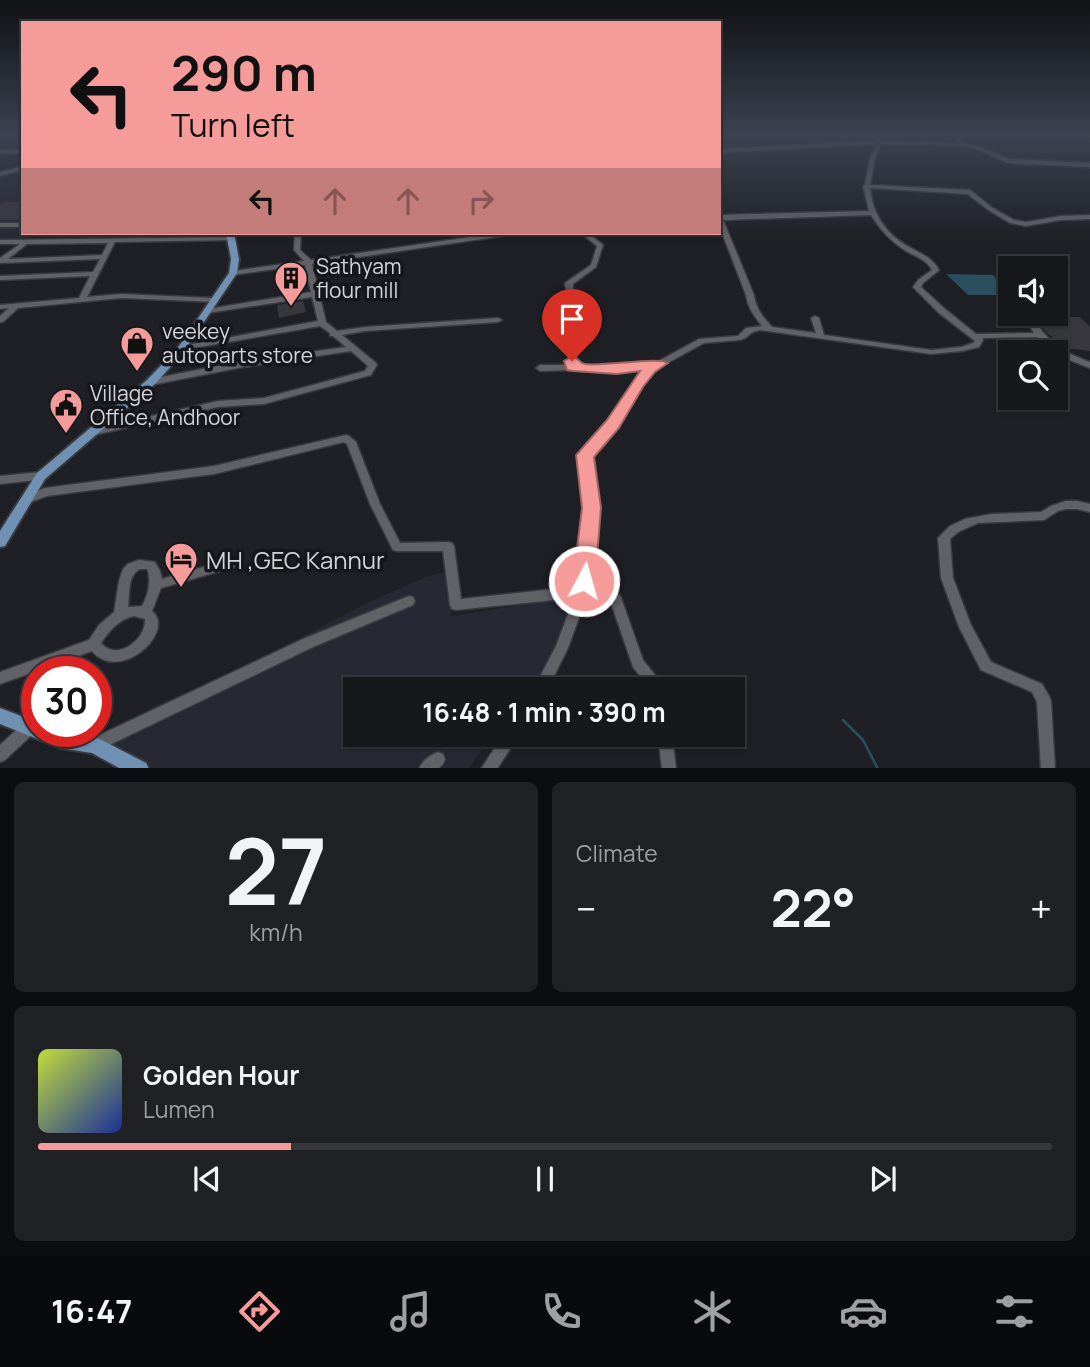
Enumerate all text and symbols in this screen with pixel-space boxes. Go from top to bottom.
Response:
text: 290 m [171,39,317,106]
icon: left [56,49,147,140]
text: Turn left [171,103,295,147]
icon: left [243,182,281,220]
icon: ahead [316,182,354,220]
icon: ahead [389,182,427,220]
icon: right [462,182,500,220]
place label: Sathyam flour mill [316,252,402,304]
map controls [998,256,1068,410]
button: sound [998,256,1068,326]
building icon: Sathyam flour mill [272,259,310,308]
pin [542,289,602,361]
icon: arrive [553,300,591,338]
place label: veekey autoparts store [162,317,313,369]
shop icon: veekey autoparts store [118,324,156,373]
button: search [998,340,1068,410]
place label: Village Office, Andhoor [90,379,241,431]
public building icon: Village Office, Andhoor [47,386,85,435]
hotel icon: MH ,GEC Kannur [162,540,200,589]
place label: MH ,GEC Kannur [206,543,385,576]
position arrow [547,544,621,618]
speed limit sign: 30 [21,656,112,747]
text: 16:48 · 1 min · 390 m [422,694,666,730]
text: 27 [225,808,327,932]
text: Climate [576,837,658,869]
text: 22° [771,872,856,943]
text: − [576,882,597,934]
text: + [1030,882,1052,934]
text: km/h [249,916,303,948]
text: Golden Hour [143,1057,300,1093]
text: Lumen [143,1093,215,1125]
icon: previous [188,1160,226,1198]
icon: pause [526,1160,564,1198]
icon: next [864,1160,902,1198]
icon: directions [235,1287,284,1336]
icon: music [386,1287,435,1336]
icon: phone [537,1287,586,1336]
icon: climate [688,1287,737,1336]
icon: car [839,1287,888,1336]
icon: filters [990,1287,1039,1336]
text: 16:47 [51,1289,132,1333]

